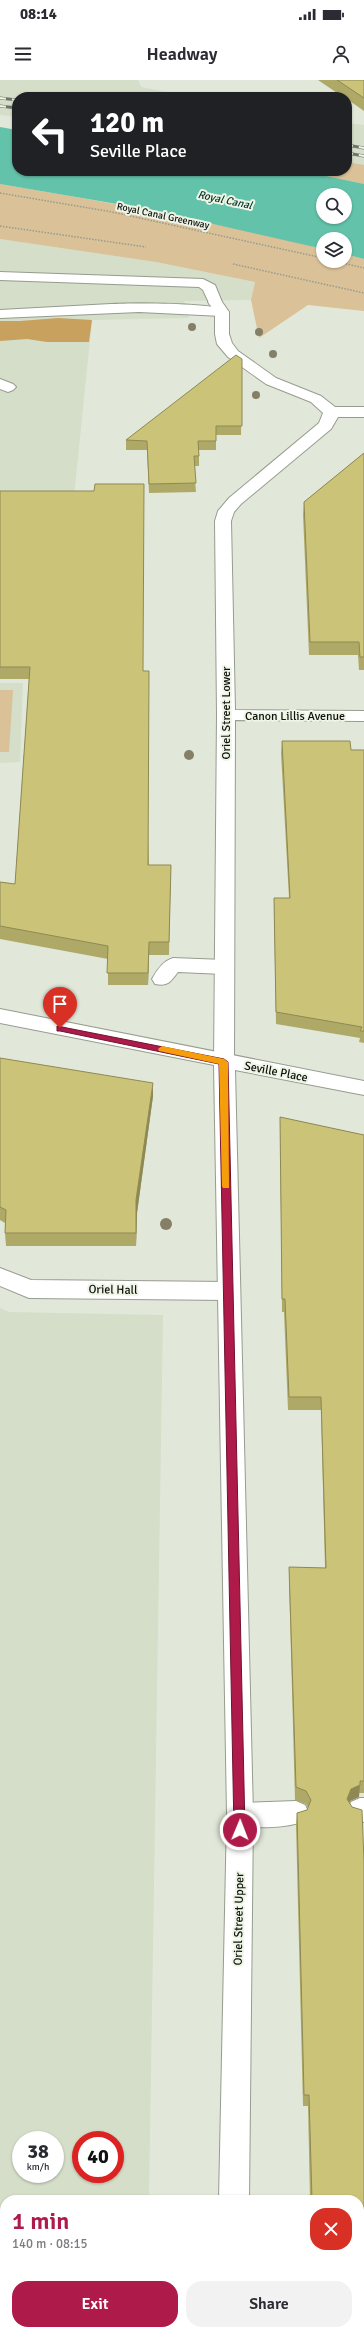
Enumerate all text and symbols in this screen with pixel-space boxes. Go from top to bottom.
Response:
text: 08:14 [20,5,57,23]
icon: menu [12,43,34,65]
text: Headway [147,43,217,65]
icon: person [330,43,352,65]
text: 120 m [90,106,164,140]
icon: left [24,108,76,160]
text: Seville Place [90,140,187,162]
water label: Royal Canal [197,188,254,212]
map controls [316,188,352,268]
button: search [316,188,352,224]
street label: Royal Canal Greenway [116,200,211,232]
button: layers [316,232,352,268]
street label: Oriel Street Lower [219,666,234,759]
street label: Canon Lillis Avenue [245,709,345,724]
pin [43,987,77,1028]
icon: arrive [49,993,71,1015]
street label: Seville Place [243,1058,309,1086]
street label: Oriel Hall [88,1282,138,1298]
position arrow [219,1809,261,1851]
street label: Oriel Street Upper [231,1872,247,1966]
speed limit sign: 40 [72,2131,124,2183]
text: 38 [27,2139,49,2164]
text: km/h [27,2161,49,2173]
text: 1 min [12,2206,69,2236]
button: close [310,2208,352,2250]
text: 140 m · 08:15 [12,2236,88,2252]
button: Exit [12,2281,178,2327]
button: Share [186,2281,352,2327]

